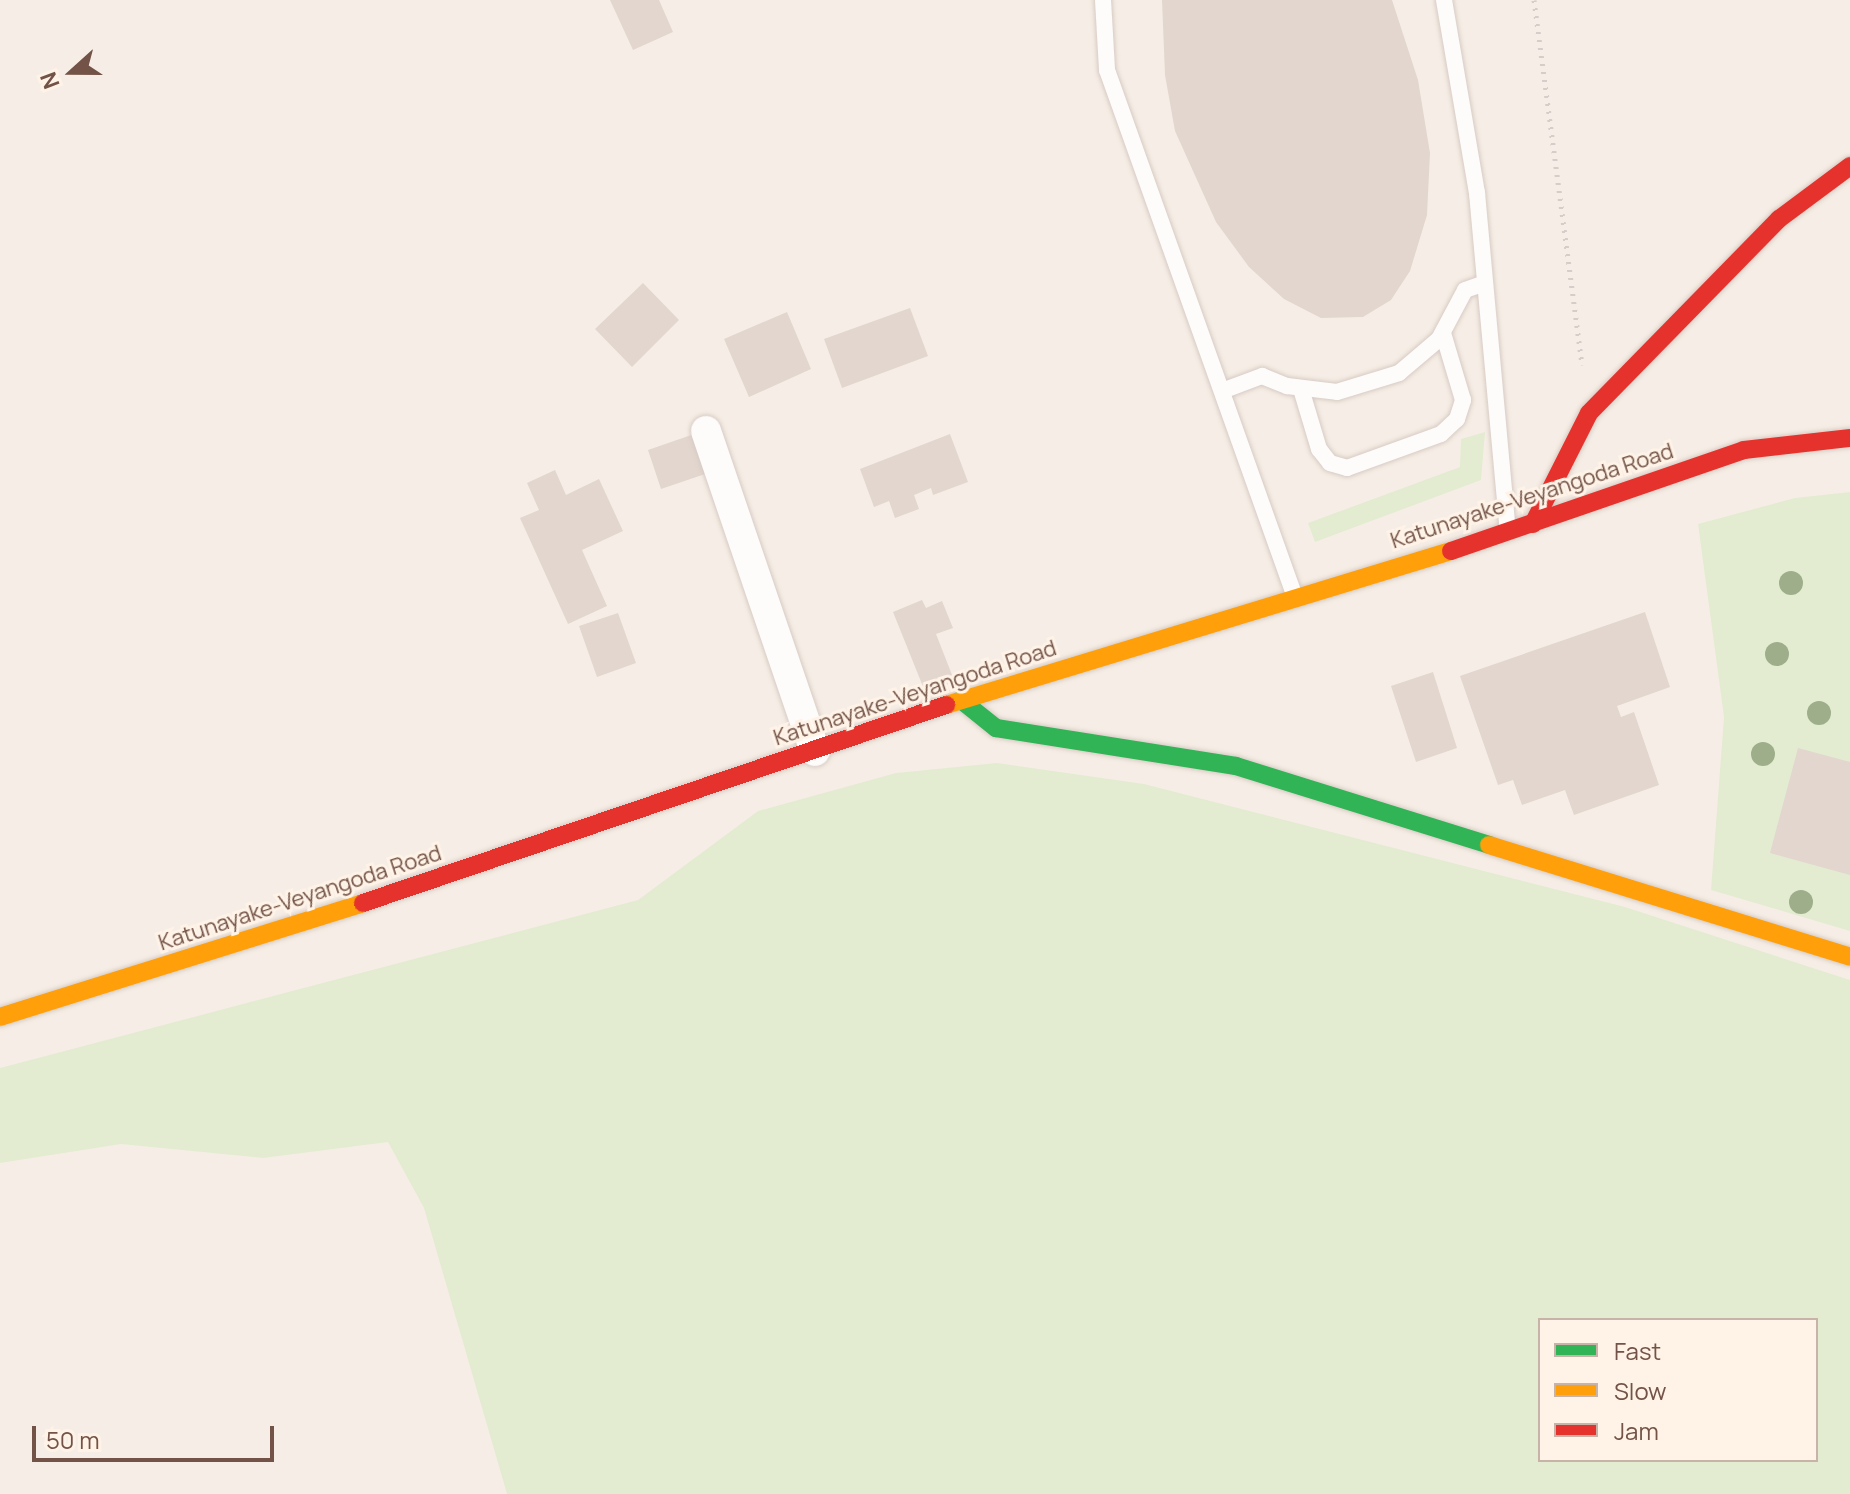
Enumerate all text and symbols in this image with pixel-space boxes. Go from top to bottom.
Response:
north arrow [32,32,112,112]
text: N [33,68,66,93]
street label: Katunayake-Veyangoda Road [1387,438,1677,554]
street label: Katunayake-Veyangoda Road [770,635,1060,751]
street label: Katunayake-Veyangoda Road [155,840,445,956]
legend [1538,1318,1818,1462]
text: Fast [1614,1334,1661,1367]
text: Slow [1614,1374,1667,1407]
scale bar [36,1410,278,1460]
text: Jam [1614,1414,1659,1447]
text: 50 m [46,1423,100,1456]

